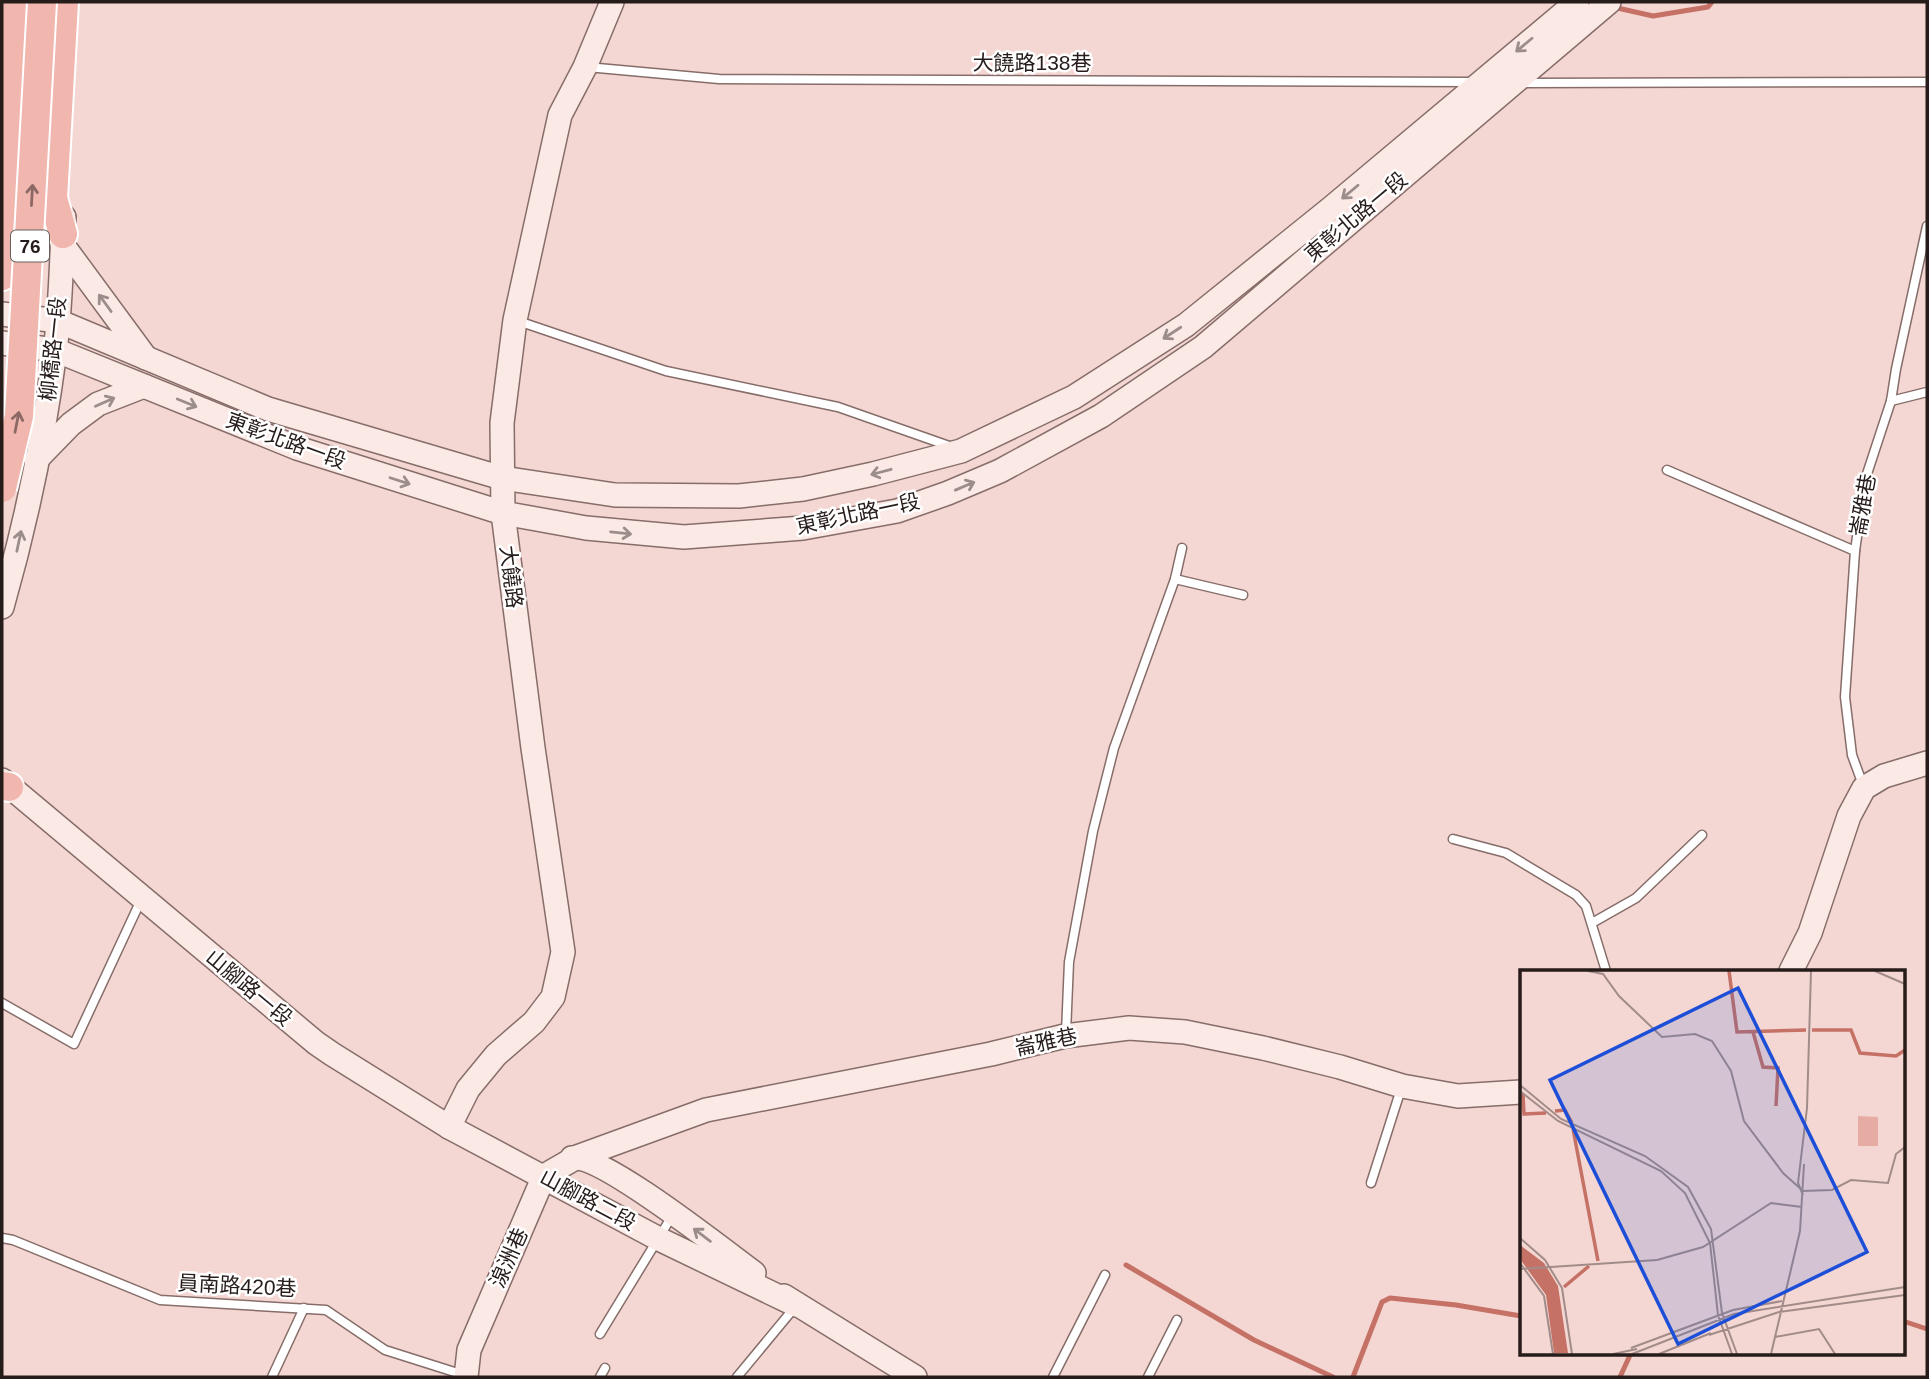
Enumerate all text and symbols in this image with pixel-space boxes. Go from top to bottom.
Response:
one-way arrow [1516,38,1534,53]
street label: 大饒路138巷 [972,51,1092,74]
street label: 東彰北路一段 [1300,167,1411,266]
one-way arrow [26,184,39,207]
one-way arrow [1342,184,1360,200]
road number: 76 [11,230,49,262]
one-way arrow [98,294,113,313]
street label: 柳橋路一段 [36,296,69,402]
one-way arrow [1163,327,1183,341]
one-way arrow [94,395,115,408]
one-way arrow [175,397,197,410]
street label: 東彰北路一段 [223,408,349,473]
one-way arrow [11,411,25,434]
one-way arrow [870,466,892,479]
street label: 崙雅巷 [1846,472,1879,538]
one-way arrow [389,475,411,488]
one-way arrow [953,479,975,492]
street label: 東彰北路一段 [794,489,922,538]
one-way arrow [609,526,632,539]
one-way arrow [12,530,26,553]
street label: 大饒路 [496,544,527,610]
street label: 山腳路一段 [202,945,297,1030]
inset map [1520,970,1904,1354]
street label: 崙雅巷 [1013,1024,1079,1059]
street label: 山腳路二段 [536,1165,640,1234]
street label: 湶洲巷 [485,1224,532,1291]
one-way arrow [693,1227,712,1242]
street label: 員南路420巷 [177,1271,297,1300]

